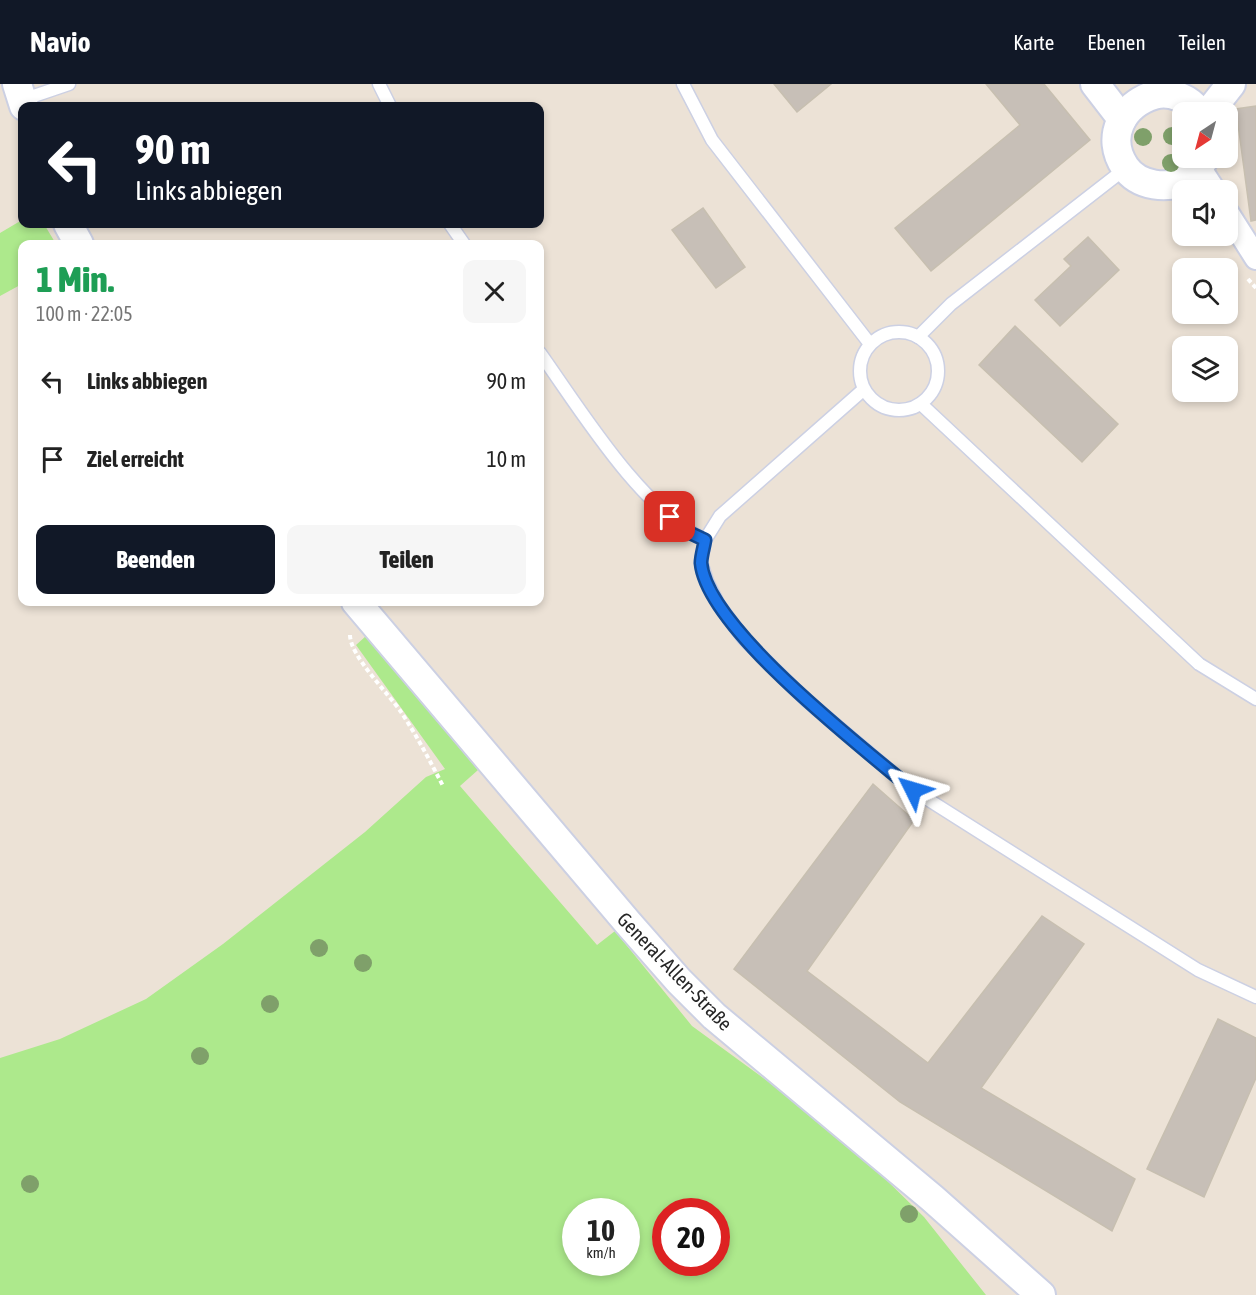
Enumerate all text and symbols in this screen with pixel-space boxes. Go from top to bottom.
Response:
text: Navio [30,26,91,58]
text: Karte [1013,30,1054,54]
text: Ebenen [1087,30,1146,54]
text: Teilen [1179,30,1226,54]
north arrow [1172,102,1238,168]
map controls [1172,102,1238,402]
text: 90 m [135,125,210,173]
icon: left [36,126,114,204]
text: Links abbiegen [135,175,283,206]
button: sound [1172,180,1238,246]
text: 1 Min. [36,258,114,300]
button: search [1172,258,1238,324]
button: close [463,260,526,323]
text: 100 m · 22:05 [36,302,133,325]
button: layers [1172,336,1238,402]
icon: left [36,365,69,398]
text: Links abbiegen [87,368,208,394]
text: 90 m [486,368,526,394]
icon: arrive [36,443,69,476]
text: Ziel erreicht [87,446,184,472]
text: 10 m [486,446,526,472]
pin [644,491,695,542]
icon: arrive [653,500,686,533]
button: Beenden [36,525,275,594]
button: Teilen [287,525,526,594]
position arrow [881,758,945,822]
street label: General-Allen-Straße [613,907,737,1035]
speed limit sign: 20 [652,1198,730,1276]
text: 10 [587,1213,615,1247]
text: km/h [586,1244,616,1261]

